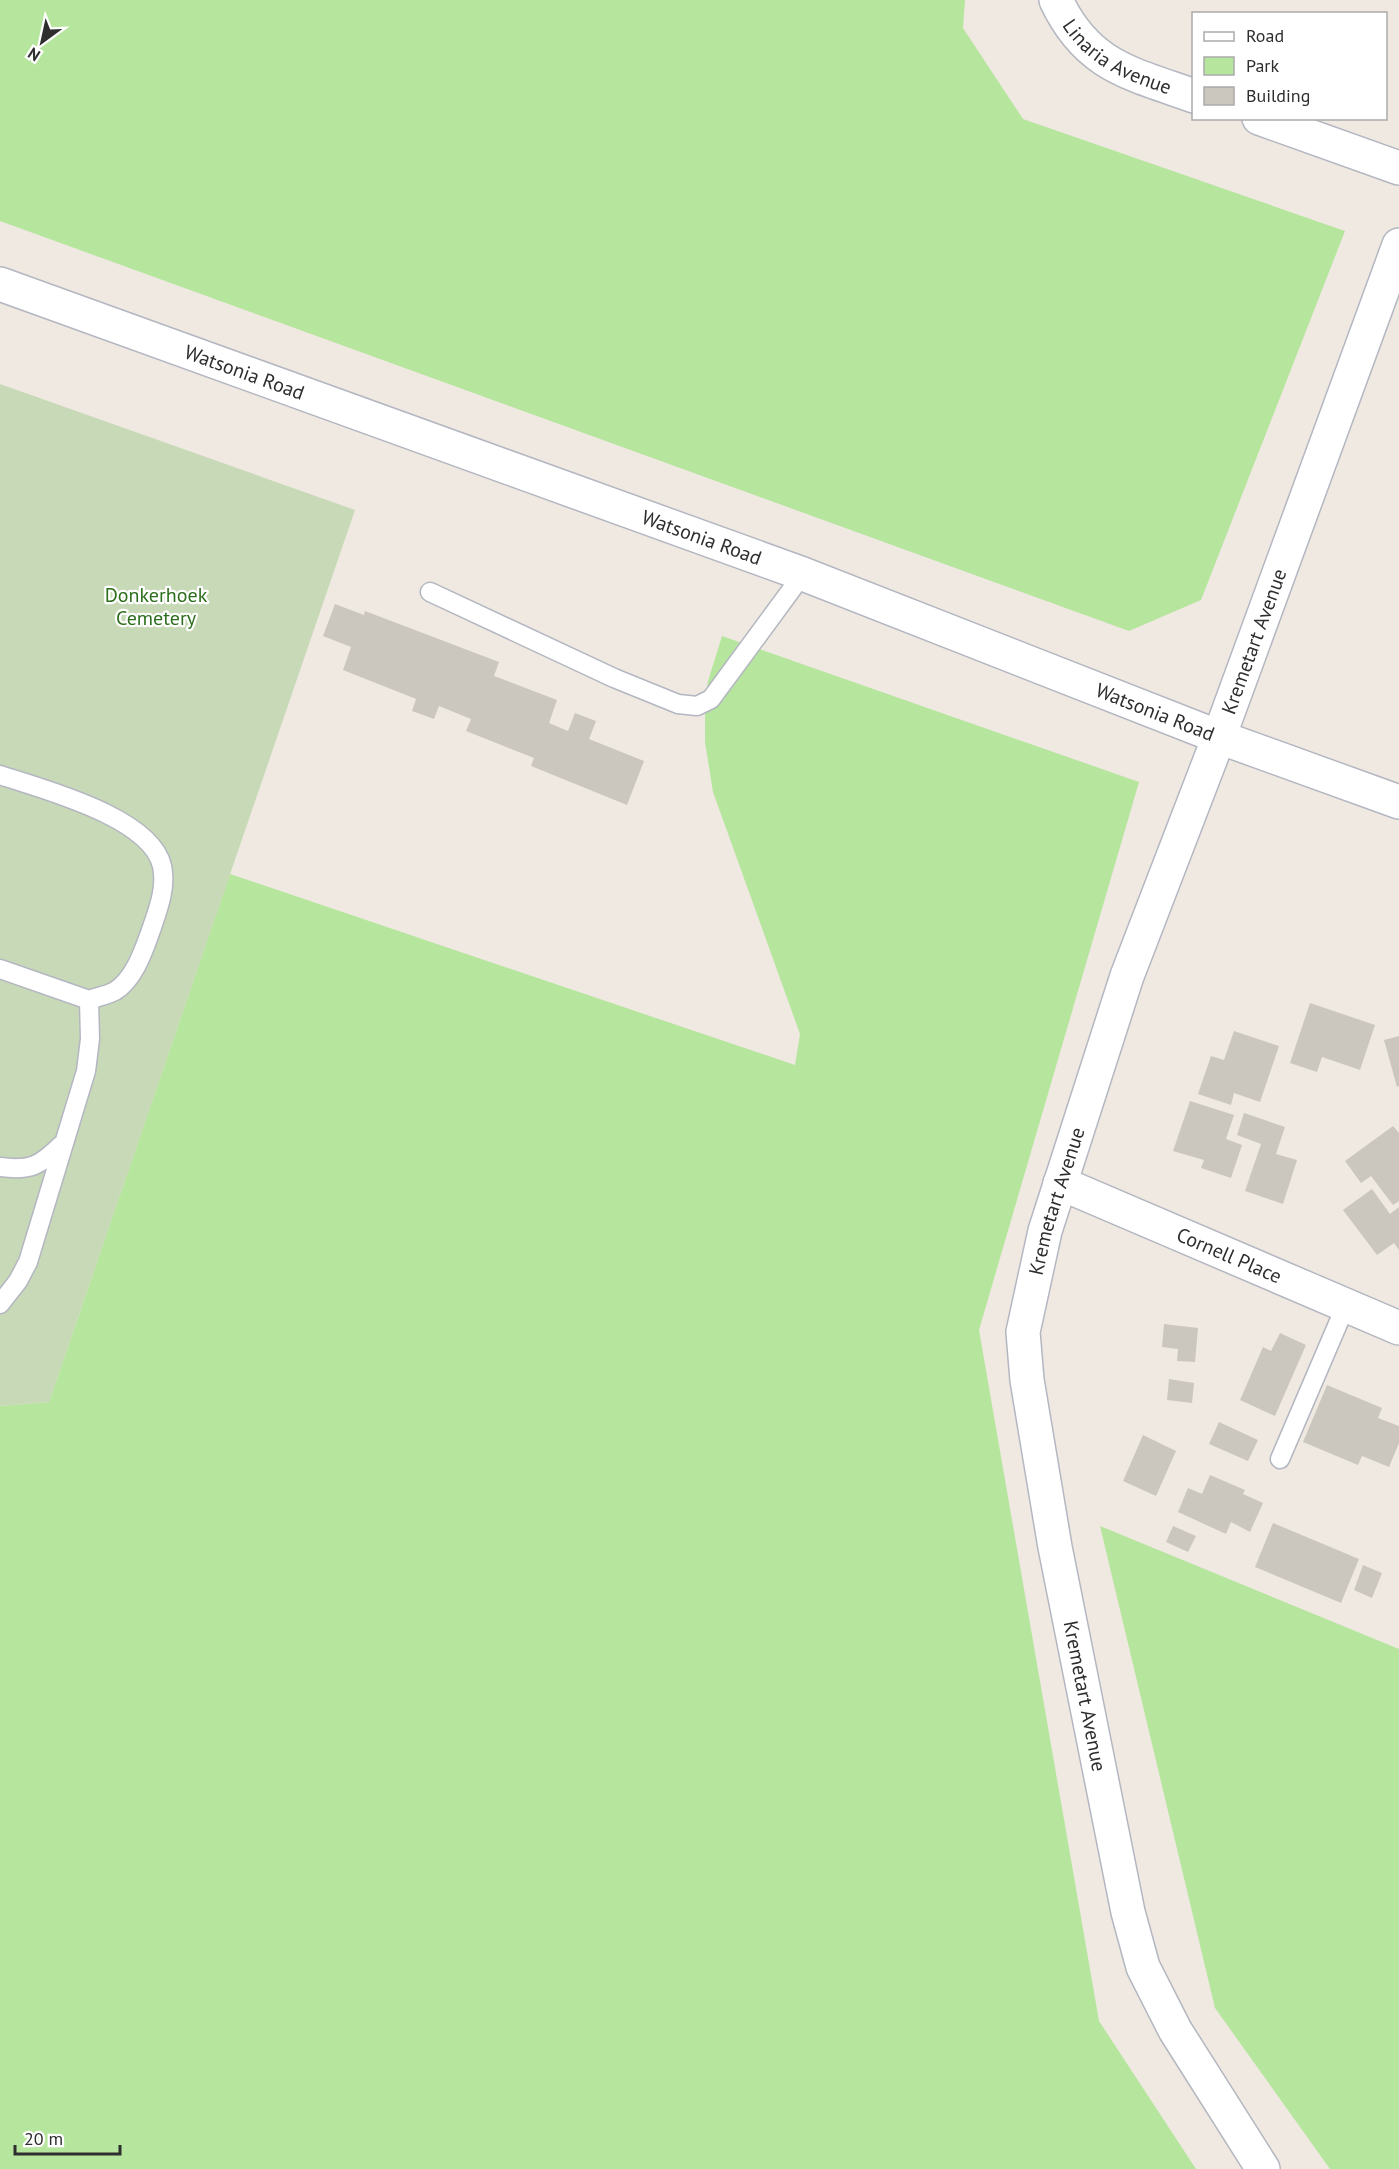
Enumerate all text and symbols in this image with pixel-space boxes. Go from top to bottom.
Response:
north arrow [12,12,72,72]
legend [1192,12,1387,120]
street label: Linaria Avenue [1057,14,1175,100]
text: Road [1246,24,1284,47]
text: N [24,43,44,66]
text: Park [1246,54,1279,77]
text: Building [1246,84,1310,107]
street label: Watsonia Road [181,339,308,406]
street label: Watsonia Road [638,504,765,571]
street label: Kremetart Avenue [1215,565,1292,718]
park label: Donkerhoek Cemetery [105,582,208,631]
street label: Watsonia Road [1092,677,1218,747]
street label: Kremetart Avenue [1023,1124,1091,1278]
street label: Cornell Place [1173,1221,1286,1289]
street label: Kremetart Avenue [1058,1618,1112,1774]
scale bar [15,2118,120,2156]
text: 20 m [24,2127,63,2150]

